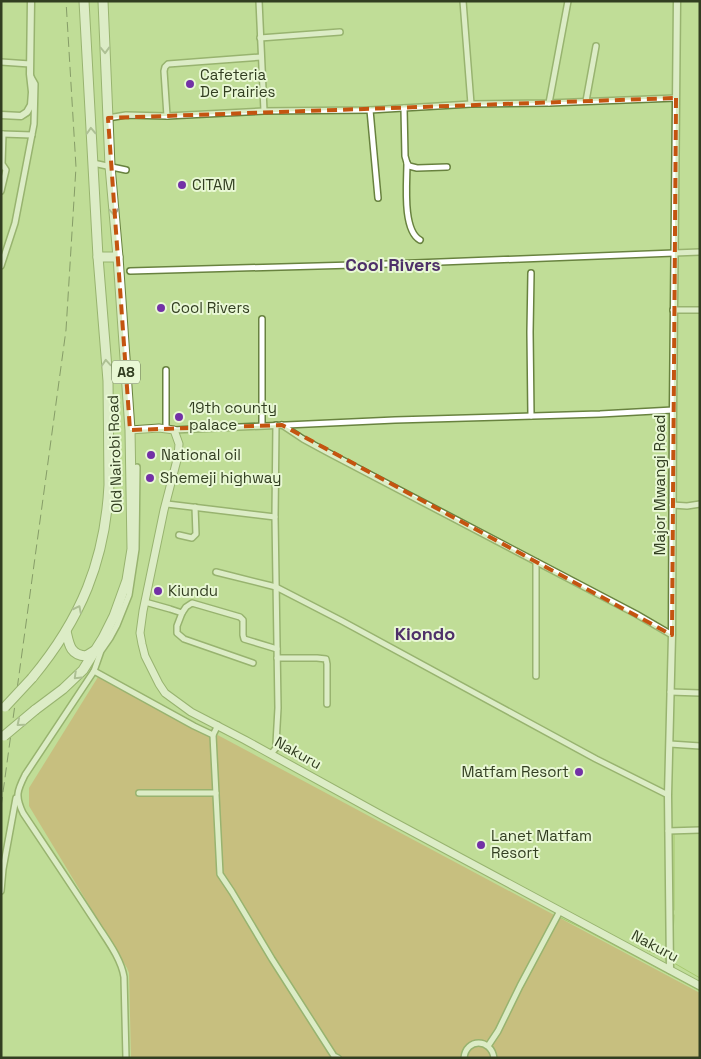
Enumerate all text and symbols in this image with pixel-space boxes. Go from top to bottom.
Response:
one-way arrow [100,46,111,54]
place label: Cafeteria De Prairies [200,65,276,101]
marker: Cafeteria De Prairies [184,78,196,90]
one-way arrow [86,127,97,135]
place label: CITAM [192,175,235,194]
marker: CITAM [176,179,188,191]
one-way arrow [108,208,119,216]
district label: Cool Rivers [345,253,441,276]
place label: Cool Rivers [171,298,250,317]
marker: Cool Rivers [155,302,167,314]
one-way arrow [101,359,112,367]
road number: A8 [112,361,140,384]
street label: Old Nairobi Road [103,395,126,513]
place label: 19th county palace [189,398,277,434]
marker: 19th county palace [173,411,185,423]
street label: Major Mwangi Road [650,415,669,555]
place label: National oil [161,445,241,464]
marker: National oil [145,449,157,461]
place label: Shemeji highway [160,468,281,487]
marker: Shemeji highway [144,472,156,484]
place label: Kiundu [168,581,218,600]
marker: Kiundu [152,585,164,597]
one-way arrow [72,605,82,614]
district label: Kiondo [395,622,455,645]
one-way arrow [74,670,83,679]
one-way arrow [16,717,25,726]
street label: Nakuru [271,732,325,773]
place label: Matfam Resort [461,762,569,781]
marker: Matfam Resort [573,766,585,778]
place label: Lanet Matfam Resort [491,826,592,862]
marker: Lanet Matfam Resort [475,839,487,851]
street label: Nakuru [628,925,682,966]

